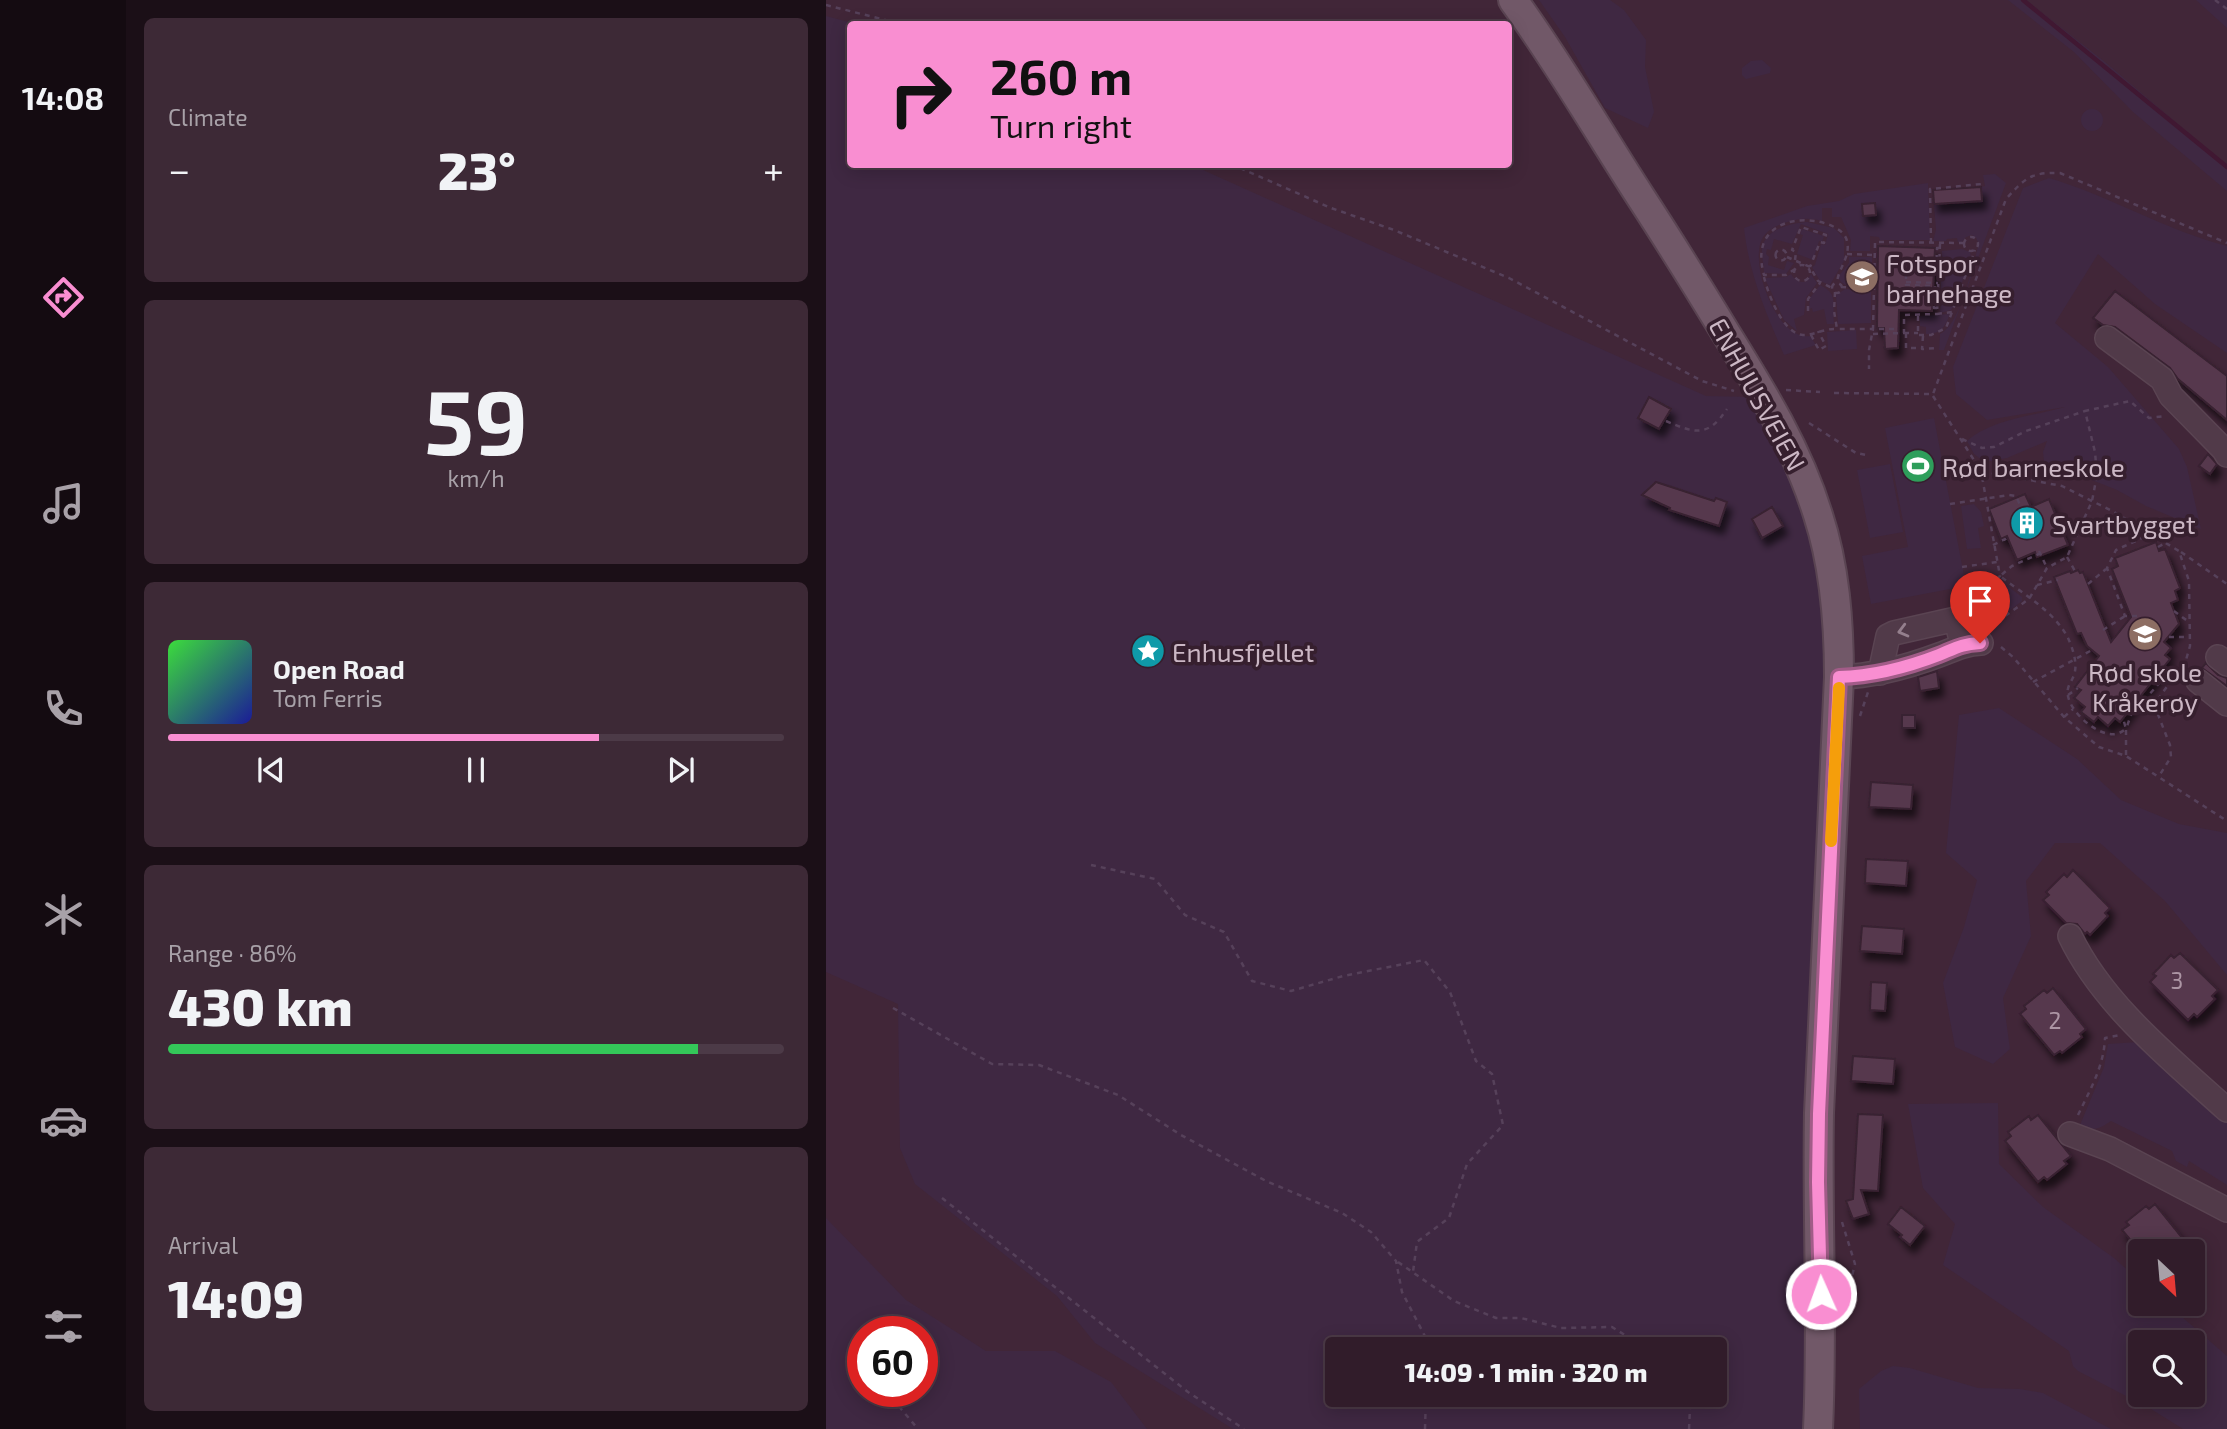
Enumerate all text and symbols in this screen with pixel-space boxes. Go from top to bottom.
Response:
text: 260 m [990,46,1132,105]
icon: right [875,49,966,140]
text: 14:08 [22,78,104,116]
text: Climate [168,103,248,131]
text: Turn right [990,106,1132,144]
text: 23° [438,138,516,200]
text: − [168,146,190,192]
text: + [763,146,784,192]
place label: Fotspor barnehage [1886,247,2012,308]
school or university icon: Fotspor barnehage [1843,258,1881,296]
icon: directions [39,273,88,322]
street label: ENHUUSVEIEN [1703,312,1813,476]
text: 59 [424,364,528,473]
sports icon: Rød barneskole [1899,447,1937,485]
place label: Rød barneskole [1942,451,2125,482]
text: km/h [447,464,505,492]
icon: music [39,479,88,528]
building icon: Svartbygget [2008,504,2046,542]
place label: Svartbygget [2052,508,2196,539]
pin [1950,571,2010,643]
icon: arrive [1961,582,1999,620]
school or university icon: Rød skole Kråkerøy [2126,615,2164,653]
one-way arrow [1897,623,1909,637]
place icon: Enhusfjellet [1129,632,1167,670]
place label: Enhusfjellet [1172,636,1315,667]
text: Open Road [273,653,405,684]
place label: Rød skole Kråkerøy [2088,656,2202,717]
icon: phone [39,684,88,733]
text: Tom Ferris [273,684,382,712]
icon: previous [252,751,290,789]
icon: pause [457,751,495,789]
icon: next [662,751,700,789]
icon: climate [39,890,88,939]
text: Range · 86% [168,939,297,967]
house number: 3 [2171,966,2183,994]
text: 430 km [168,974,353,1036]
house number: 2 [2049,1006,2061,1034]
icon: car [39,1096,88,1145]
text: Arrival [168,1231,238,1259]
north arrow [2128,1239,2205,1316]
map controls [2128,1239,2205,1407]
position arrow [1784,1257,1858,1331]
text: 14:09 [168,1266,304,1328]
icon: filters [39,1302,88,1351]
speed limit sign: 60 [847,1316,938,1407]
button: search [2128,1330,2205,1407]
text: 14:09 · 1 min · 320 m [1405,1356,1647,1387]

